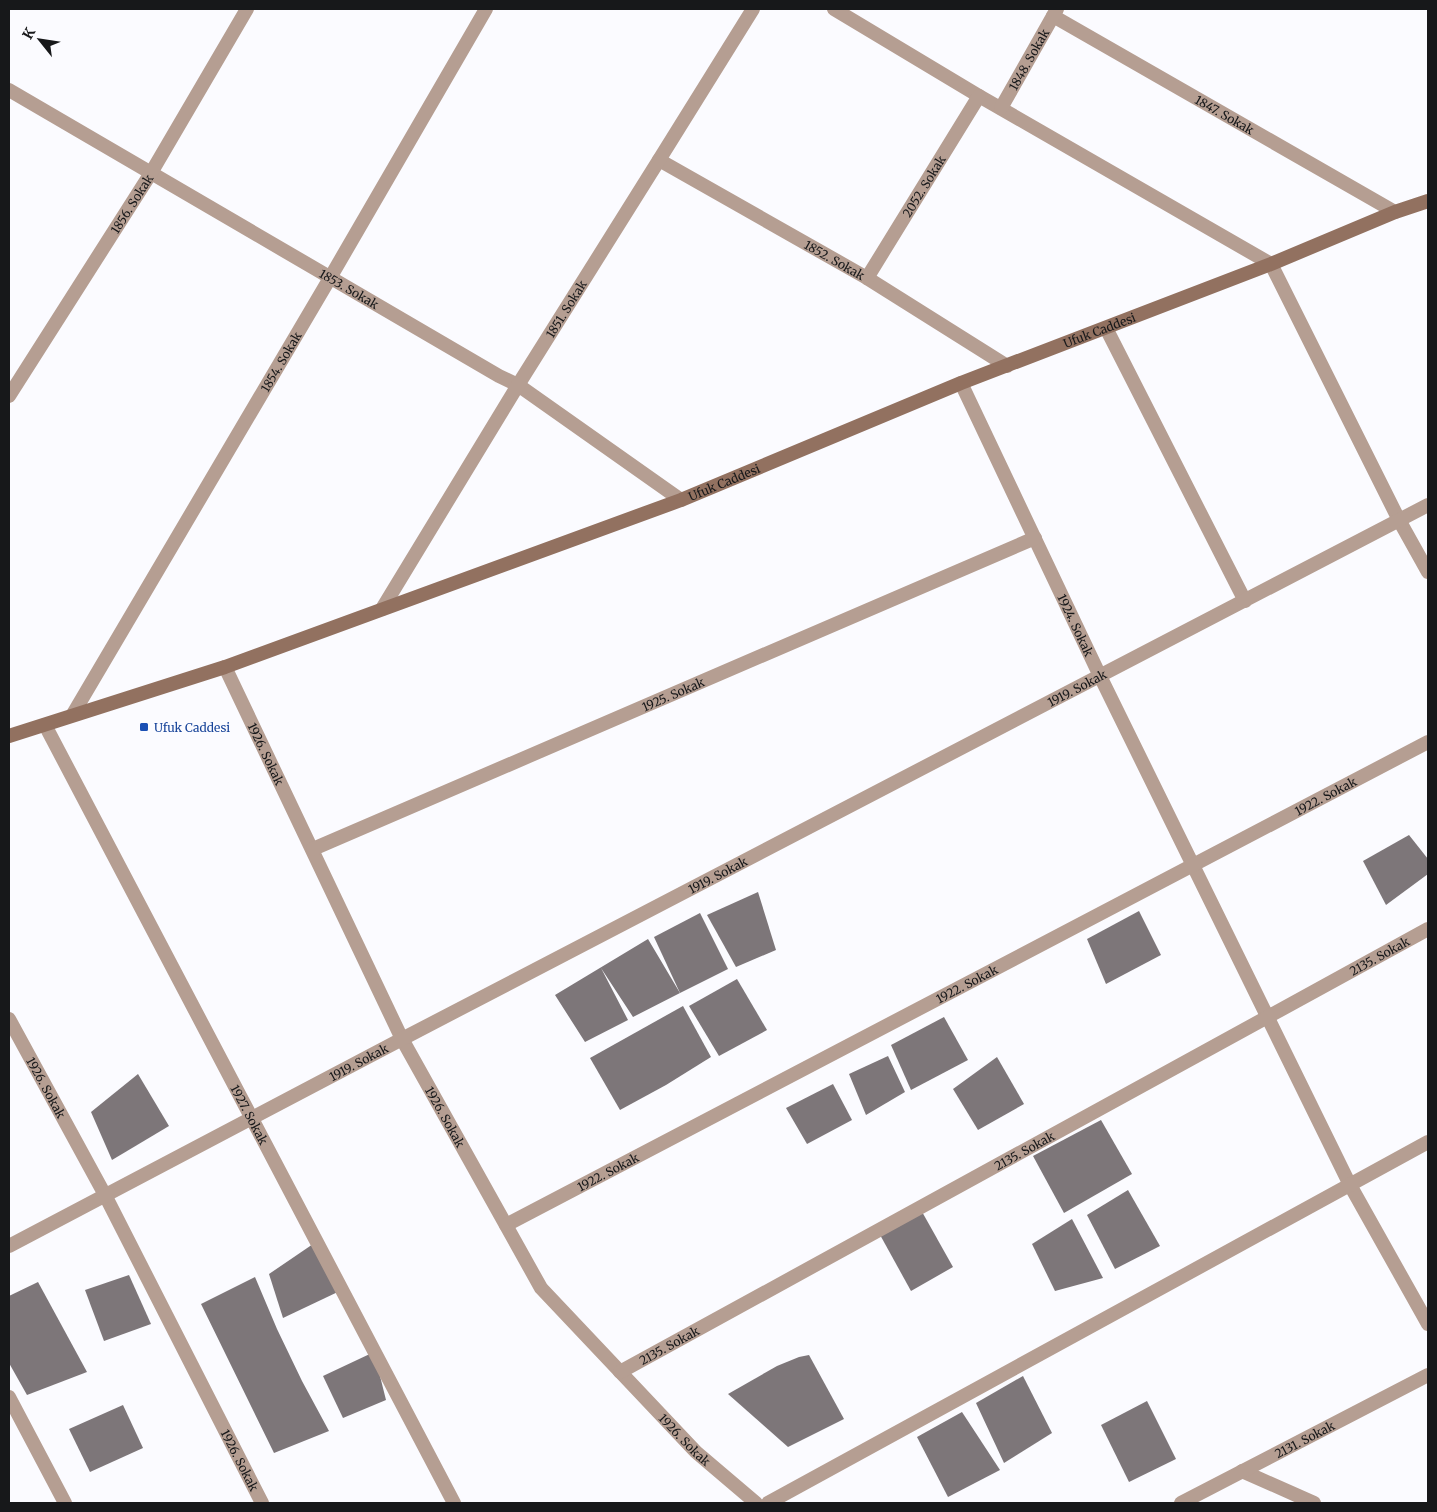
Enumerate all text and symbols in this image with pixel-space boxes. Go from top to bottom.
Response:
north arrow [15,15,65,65]
text: K [18,24,39,43]
street label: 1848. Sokak [1005,26,1052,93]
street label: 1847. Sokak [1193,92,1257,137]
street label: 2052. Sokak [899,152,948,220]
street label: 1856. Sokak [107,171,156,236]
street label: 1852. Sokak [802,237,868,283]
street label: 1853. Sokak [317,265,382,312]
street label: 1851. Sokak [542,277,590,340]
street label: Ufuk Caddesi [1061,309,1138,351]
street label: 1854. Sokak [257,328,304,394]
street label: Ufuk Caddesi [686,460,762,504]
street label: 1924. Sokak [1055,591,1097,659]
street label: 1919. Sokak [1045,666,1109,709]
street label: 1925. Sokak [639,674,707,714]
place label: Ufuk Caddesi [154,720,230,735]
street label: 1926. Sokak [245,720,288,788]
marker: Ufuk Caddesi [138,721,150,733]
street label: 1922. Sokak [1292,773,1359,818]
street label: 1919. Sokak [686,853,750,896]
street label: 2135. Sokak [1347,933,1412,978]
street label: 1922. Sokak [933,961,1000,1006]
street label: 1919. Sokak [326,1040,391,1084]
street label: 1926. Sokak [24,1054,69,1121]
street label: 1927. Sokak [228,1082,272,1147]
street label: 1926. Sokak [422,1084,469,1150]
street label: 2135. Sokak [992,1128,1057,1173]
street label: 1922. Sokak [574,1149,642,1194]
street label: 2135. Sokak [636,1322,702,1368]
street label: 1926. Sokak [656,1410,714,1469]
street label: 2131. Sokak [1272,1417,1337,1461]
street label: 1926. Sokak [218,1427,262,1494]

